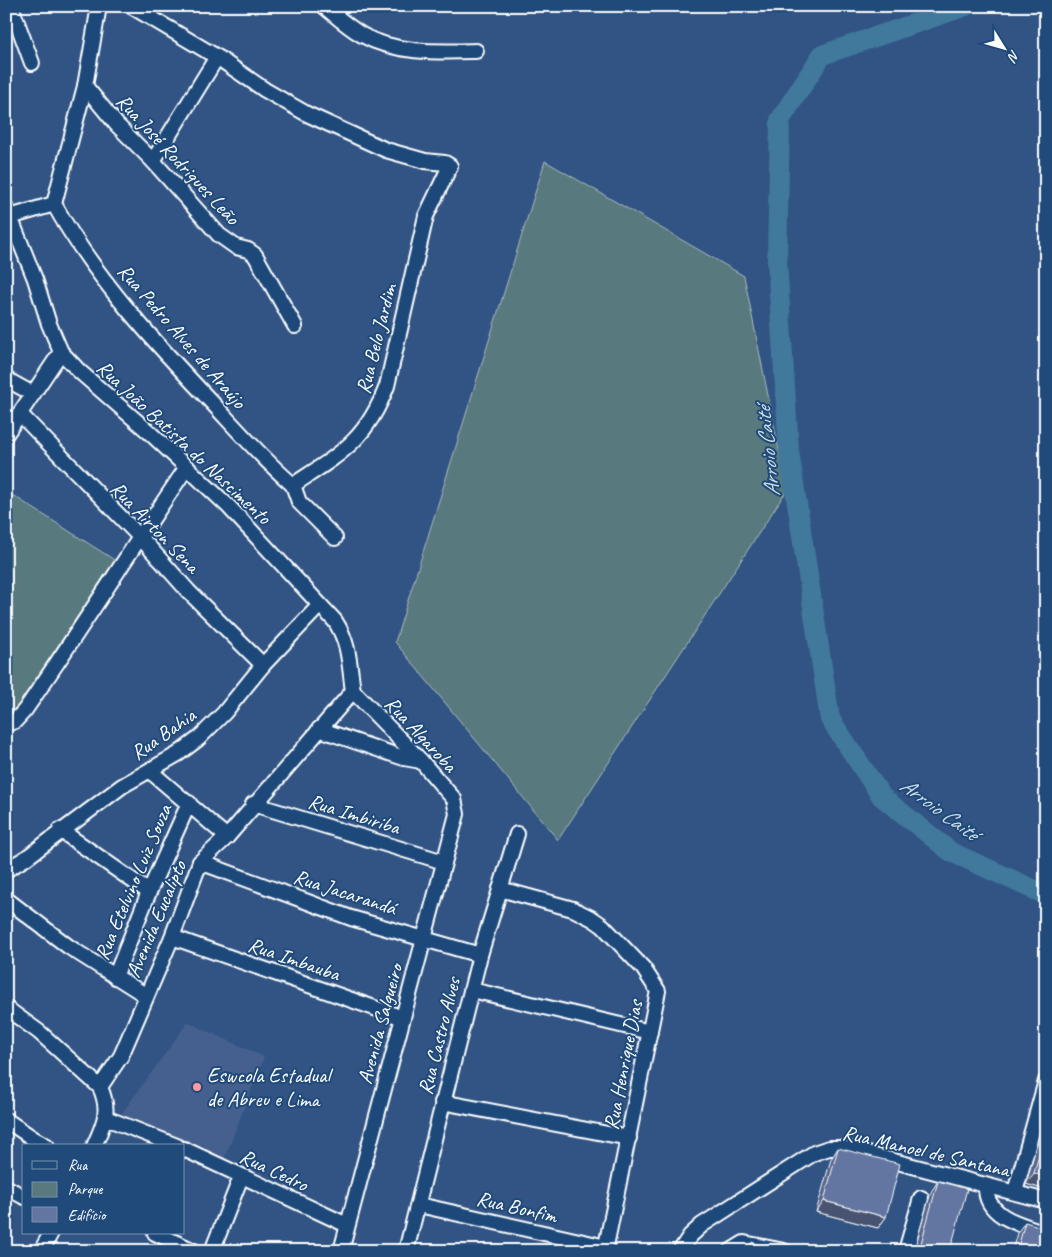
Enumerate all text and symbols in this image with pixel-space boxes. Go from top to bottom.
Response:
north arrow [980,22,1030,72]
text: N [1003,47,1023,66]
street label: Rua José Rodrigues Leão [111,88,246,231]
street label: Rua Pedro Alves de Araújo [112,258,253,415]
street label: Rua Belo Jardim [350,279,403,396]
street label: Rua João Batista do Nascimento [91,354,278,531]
water label: Arroio Caité [749,399,787,498]
street label: Rua Airton Sena [105,476,207,580]
street label: Rua Algaroba [379,691,464,779]
street label: Rua Bahia [125,701,202,766]
water label: Arroio Caité [894,771,989,851]
street label: Rua Imbiriba [305,788,404,841]
street label: Rua Etelvino Luiz Souza [88,799,178,964]
street label: Avenida Eucalipto [120,855,193,981]
street label: Rua Jacarandá [290,863,401,921]
street label: Rua Imbauba [245,931,345,987]
street label: Avenida Salgueiro [351,959,409,1087]
street label: Rua Castro Alves [412,973,467,1097]
street label: Rua Henrique Dias [598,996,649,1132]
place label: Eswcola Estadual de Abreu e Lima [207,1062,333,1112]
marker: Eswcola Estadual de Abreu e Lima [191,1081,203,1093]
street label: Rua Manoel de Santana [840,1119,1014,1183]
street label: Rua Cedro [236,1143,314,1198]
legend [22,1144,185,1234]
text: Rua [68,1156,88,1175]
text: Parque [68,1180,104,1199]
street label: Rua Bonfim [474,1185,561,1229]
text: Edifício [68,1206,107,1225]

